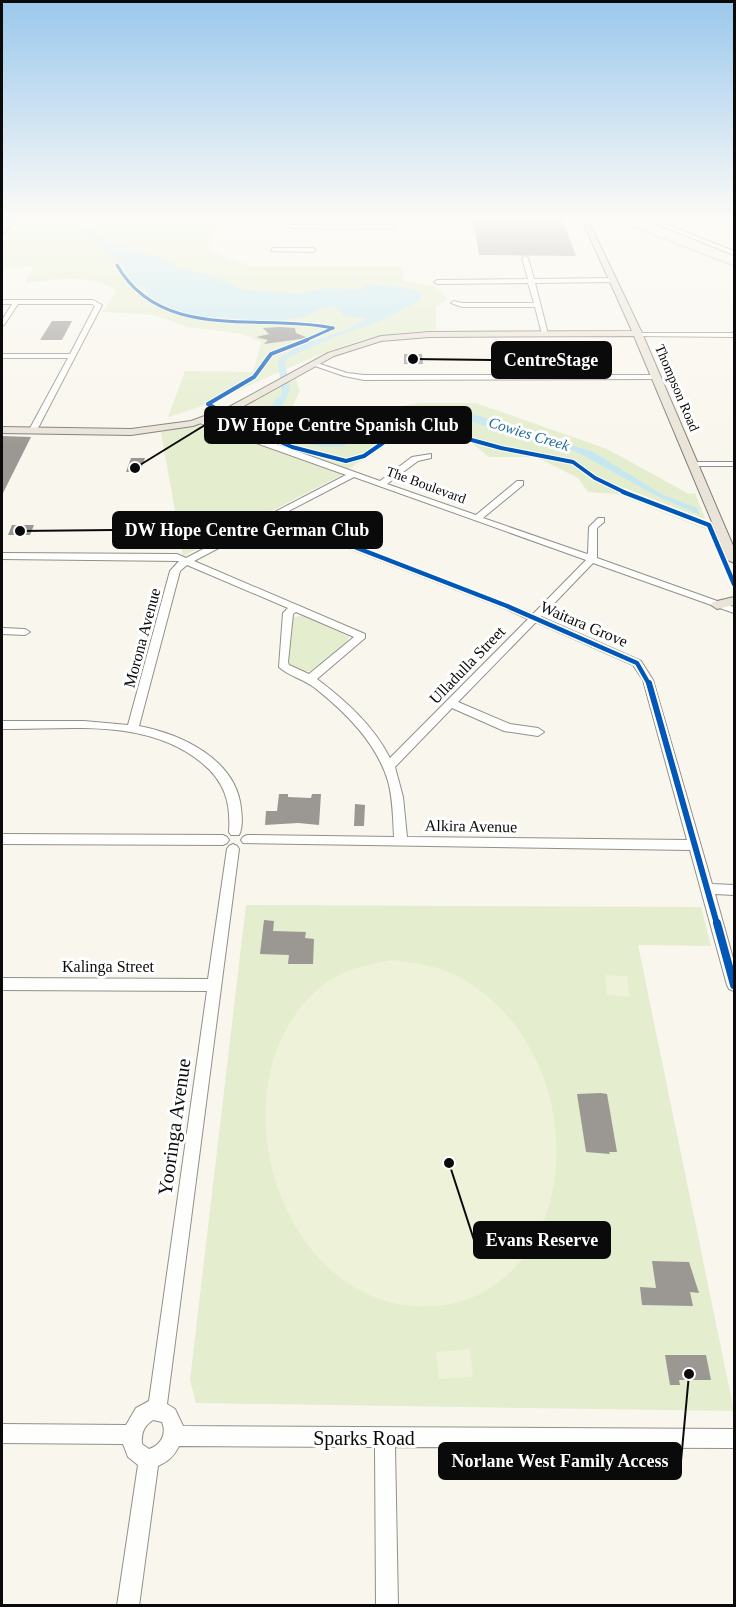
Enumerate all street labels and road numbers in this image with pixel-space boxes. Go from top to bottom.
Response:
street label: Thompson Road [652,342,702,434]
street label: The Boulevard [384,464,468,506]
street label: Morona Avenue [121,586,163,690]
street label: Waitara Grove [538,598,630,650]
street label: Ulladulla Street [426,622,509,707]
street label: Alkira Avenue [425,817,517,835]
street label: Kalinga Street [62,958,155,976]
street label: Yooringa Avenue [153,1057,196,1197]
street label: Sparks Road [313,1427,415,1450]

